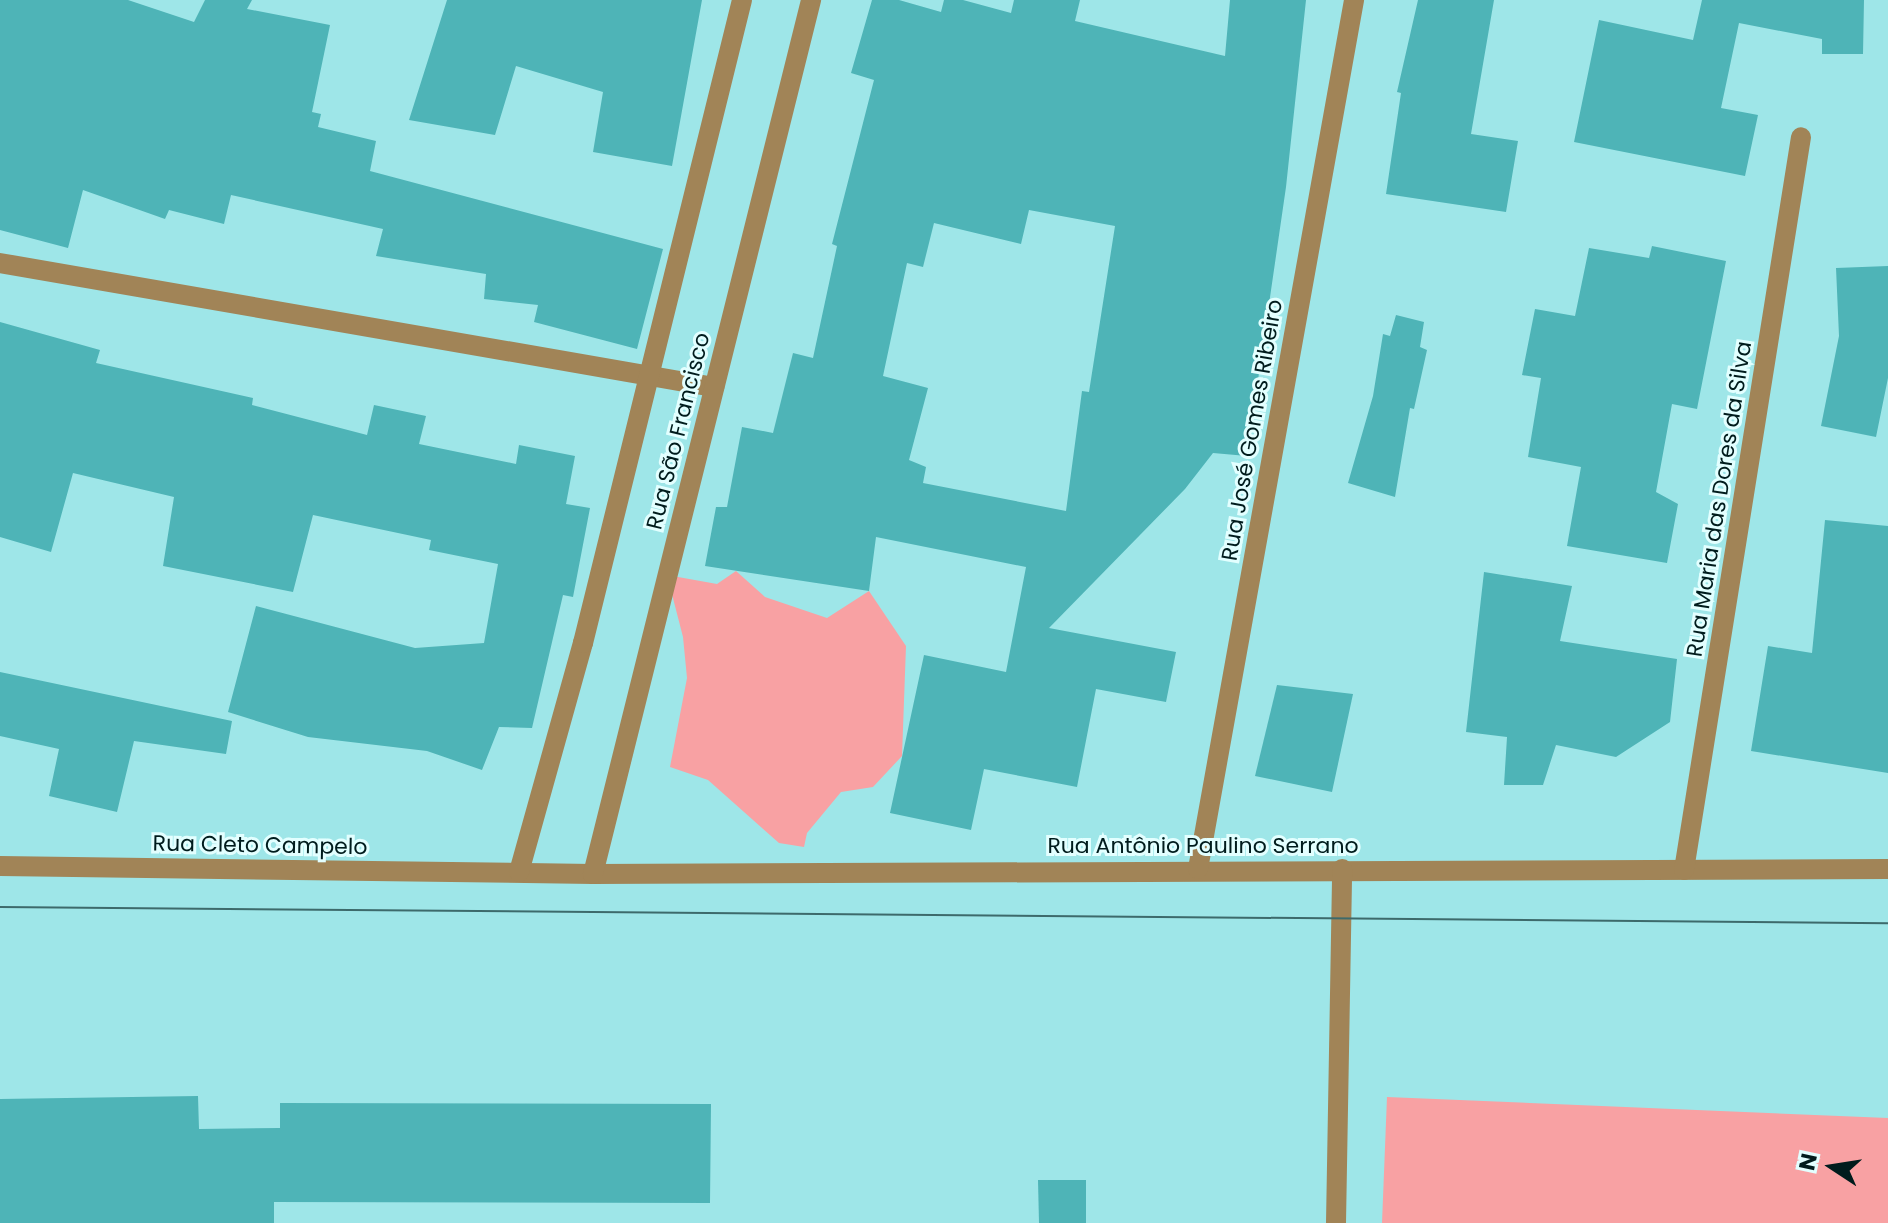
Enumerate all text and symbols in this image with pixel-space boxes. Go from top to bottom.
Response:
street label: Rua José Gomes Ribeiro [1216,297,1288,563]
street label: Rua São Francisco [641,330,715,532]
street label: Rua Maria das Dores da Silva [1681,339,1757,659]
street label: Rua Cleto Campelo [152,830,368,860]
street label: Rua Antônio Paulino Serrano [1047,833,1359,859]
north arrow [1792,1127,1872,1207]
text: N [1791,1151,1825,1173]

